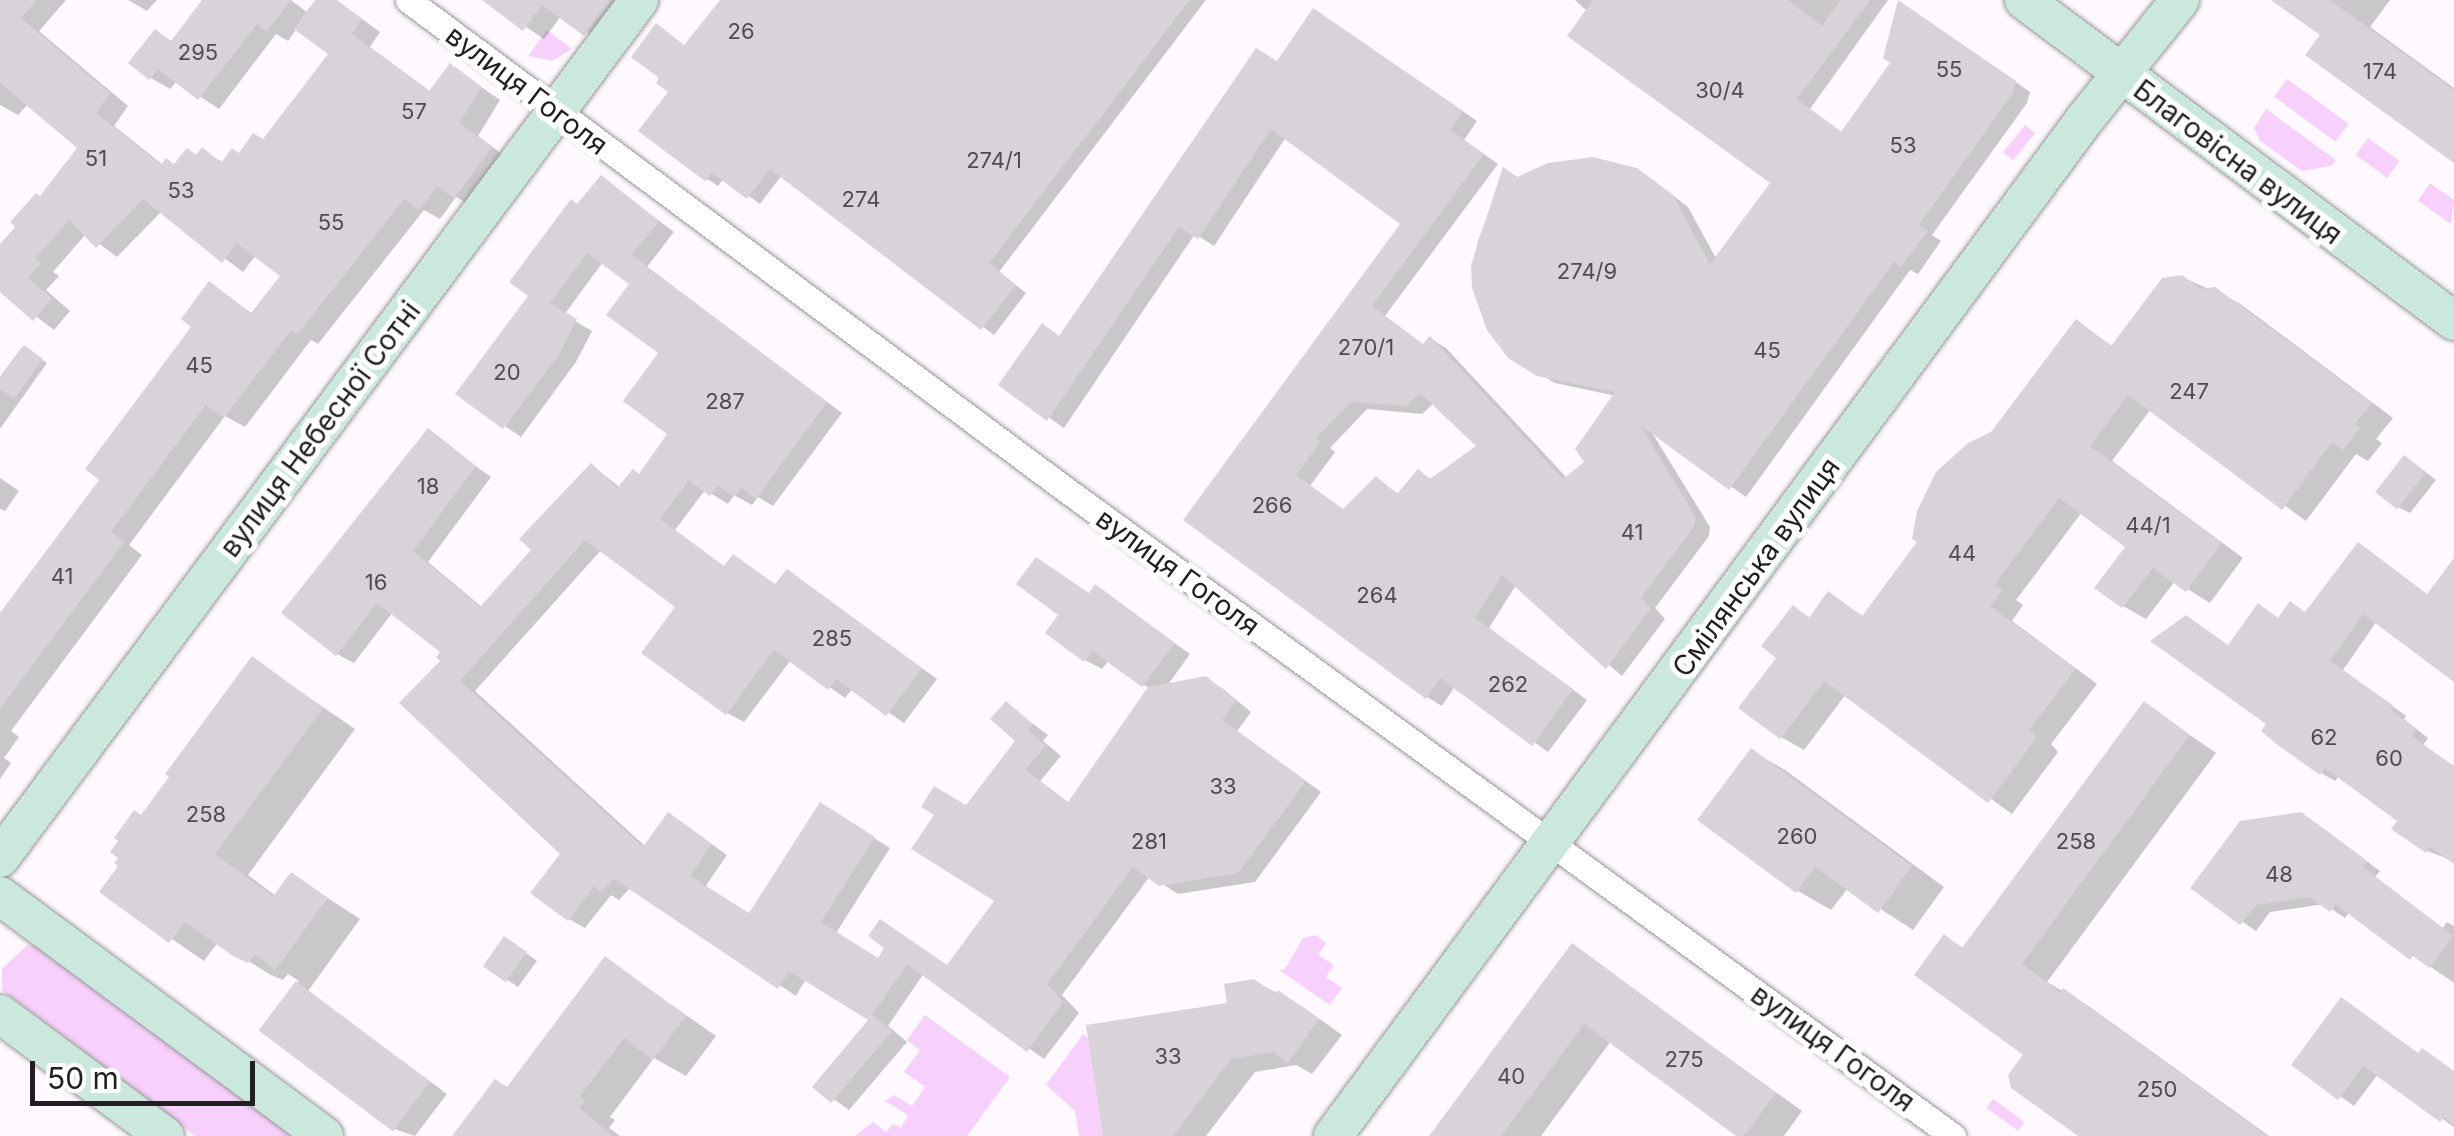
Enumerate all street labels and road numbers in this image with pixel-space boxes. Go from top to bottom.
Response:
street label: вулиця Гоголя [439,18,615,162]
street label: Благовісна вулиця [2127,73,2349,251]
street label: вулиця Небесної Сотні [213,295,427,563]
street label: Смілянська вулиця [1665,451,1847,683]
street label: вулиця Гоголя [1090,501,1266,643]
street label: вулиця Гоголя [1745,977,1921,1119]

